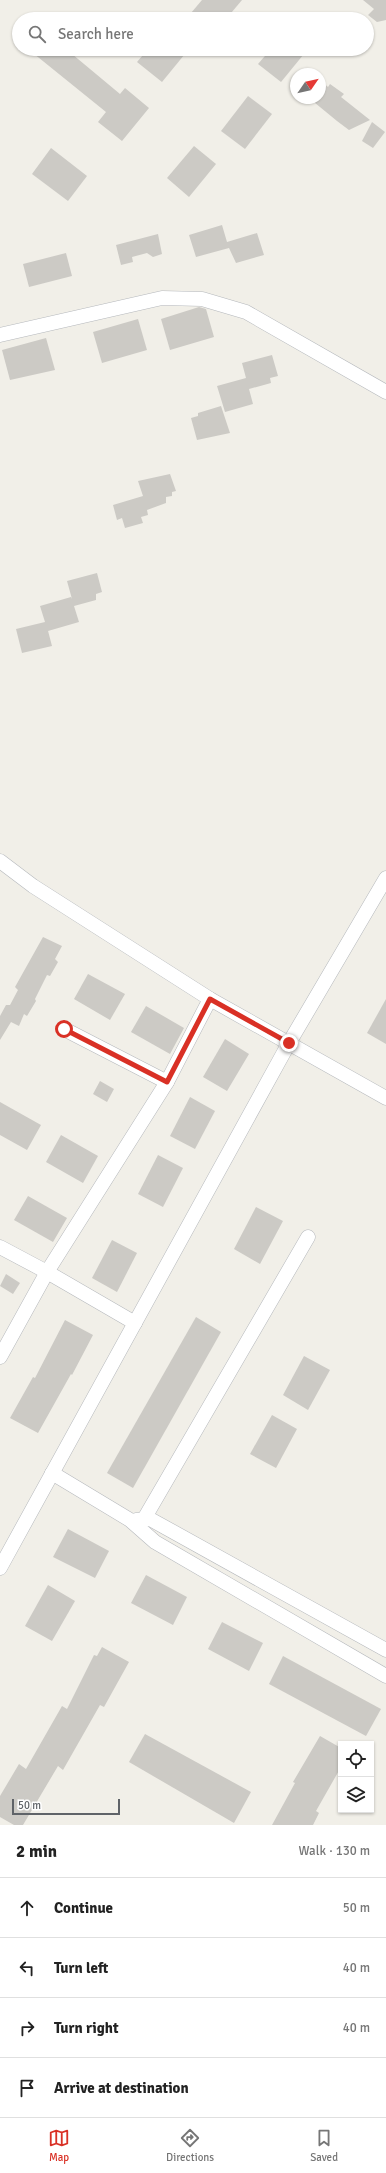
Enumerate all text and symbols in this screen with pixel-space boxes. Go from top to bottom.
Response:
search box [12,12,374,56]
icon: search [26,23,48,45]
text: Search here [58,25,134,43]
north arrow [290,68,326,104]
route start [55,1020,73,1038]
route end [280,1034,298,1052]
map controls [338,1741,374,1813]
button: locate [338,1741,374,1777]
button: layers [338,1777,374,1813]
scale bar [12,1797,120,1816]
text: 50 m [18,1799,41,1812]
text: 2 min [16,1841,57,1862]
text: Walk · 130 m [299,1843,370,1859]
icon: ahead [16,1897,38,1919]
text: Continue [54,1899,113,1917]
text: 50 m [343,1900,370,1916]
icon: left [16,1957,38,1979]
text: Turn left [54,1959,108,1977]
text: 40 m [343,1960,370,1976]
icon: right [16,2017,38,2039]
text: Turn right [54,2019,119,2037]
text: 40 m [343,2020,370,2036]
icon: arrive [16,2077,38,2099]
text: Arrive at destination [54,2079,189,2097]
tab: Map [48,2127,70,2164]
tab: Directions [166,2127,214,2164]
tab: Saved [310,2127,338,2164]

